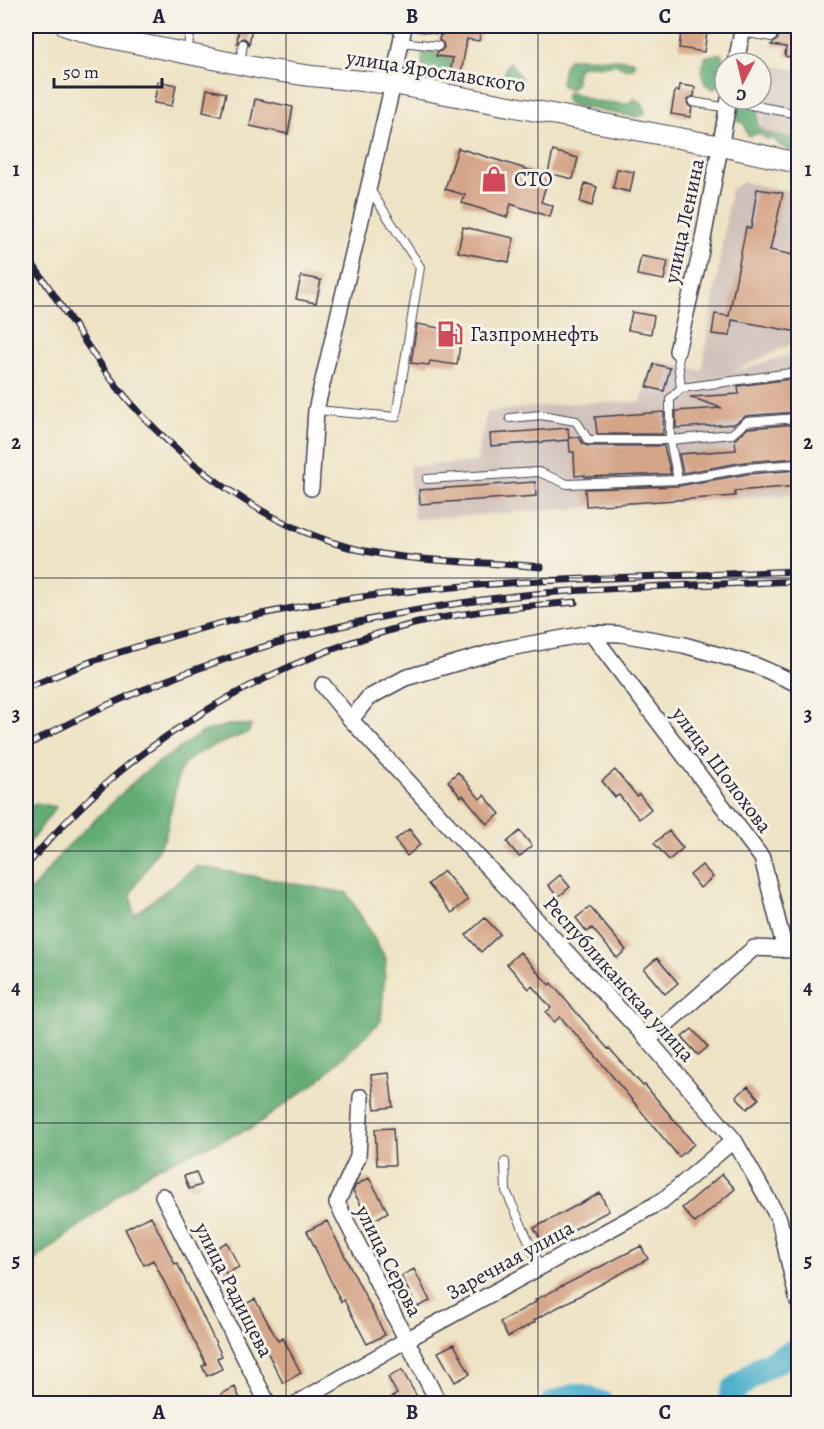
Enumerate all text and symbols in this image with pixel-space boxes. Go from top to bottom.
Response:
text: A [152,3,166,30]
text: B [406,3,418,30]
text: C [659,3,671,30]
street label: улица Ярославского [343,43,528,99]
scale bar [54,51,162,89]
north arrow [713,51,773,111]
text: 50 m [63,60,99,84]
text: С [735,83,748,106]
text: 1 [12,156,20,183]
street label: улица Ленина [657,156,711,287]
text: 1 [804,156,812,183]
shop icon: СТО [479,164,509,194]
place label: СТО [514,165,553,193]
fuel station icon: Газпромнефть [435,319,465,349]
place label: Газпромнефть [470,320,599,348]
text: 2 [11,429,21,456]
text: 2 [803,429,813,456]
street label: улица Шолохова [665,700,779,839]
text: 3 [12,701,20,728]
text: 3 [804,701,812,728]
street label: Республиканская улица [537,890,701,1068]
text: 4 [11,974,21,1001]
text: 4 [803,974,813,1001]
street label: улица Серова [349,1200,429,1322]
street label: Заречная улица [441,1213,579,1306]
street label: улица Радищева [188,1217,280,1362]
text: 5 [12,1247,20,1274]
text: 5 [804,1247,812,1274]
text: A [152,1399,166,1426]
text: B [406,1399,418,1426]
text: C [659,1399,671,1426]

